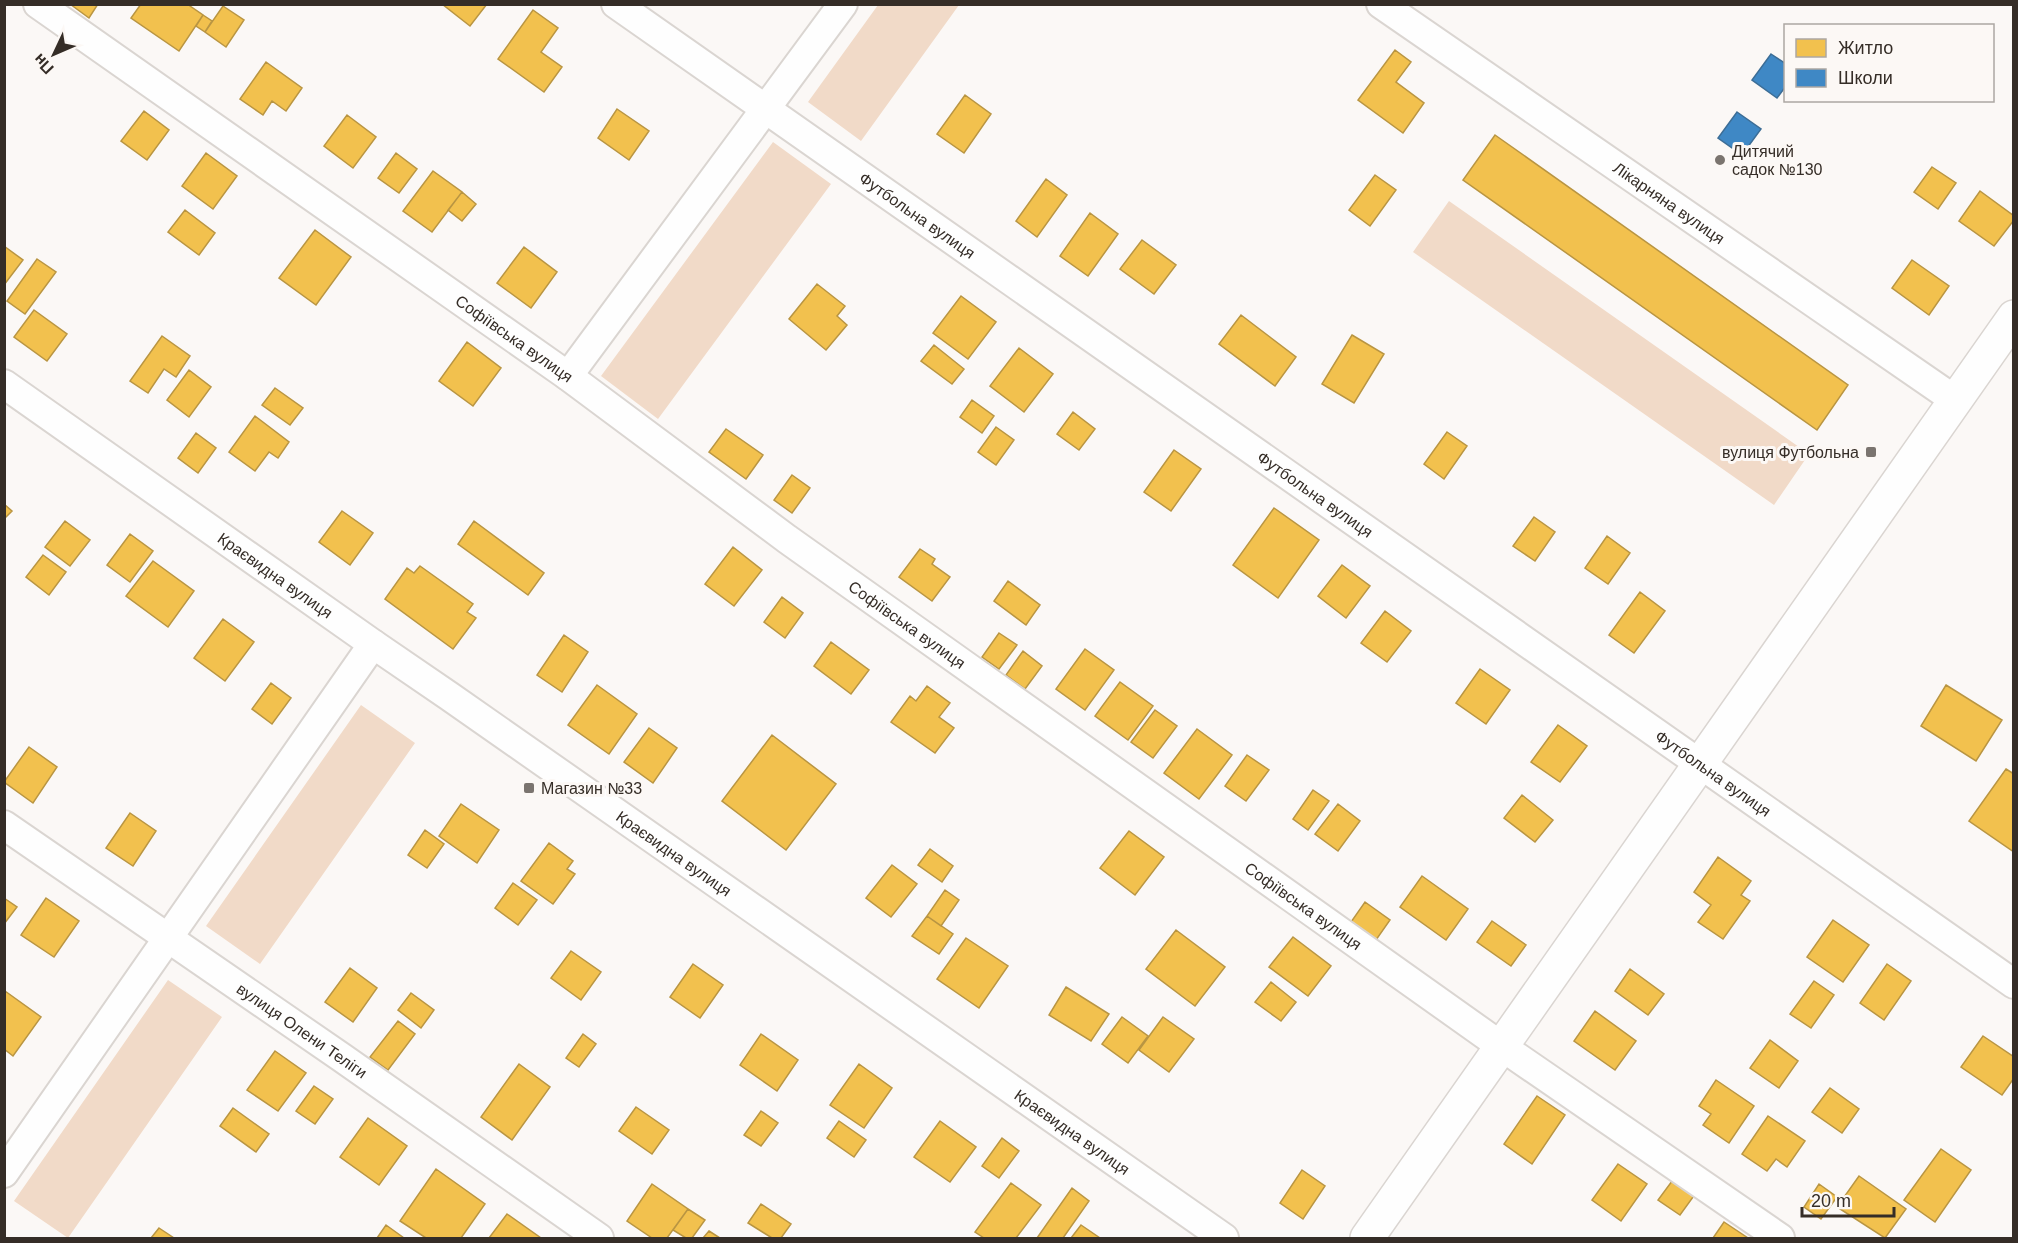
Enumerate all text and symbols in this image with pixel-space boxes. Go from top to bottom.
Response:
north arrow [24,24,84,84]
legend [1784,24,1994,102]
text: Житло [1838,38,1893,58]
text: Пн [30,51,57,78]
text: Школи [1838,68,1893,88]
place label: Дитячий садок №130 [1732,143,1823,178]
marker: Дитячий садок №130 [1713,153,1727,167]
street label: Лікарняна вулиця [1610,159,1728,247]
street label: Футбольна вулиця [856,169,978,262]
street label: Софіївська вулиця [453,291,576,385]
place label: вулиця Футбольна [1722,444,1859,461]
marker: вулиця Футбольна [1864,445,1878,459]
street label: Футбольна вулиця [1254,448,1376,541]
street label: Краєвидна вулиця [215,529,336,621]
street label: Софіївська вулиця [846,577,969,672]
street label: Футбольна вулиця [1652,727,1774,819]
place label: Магазин №33 [541,780,642,797]
marker: Магазин №33 [522,781,536,795]
street label: Краєвидна вулиця [613,807,735,899]
street label: Софіївська вулиця [1242,859,1365,953]
street label: вулиця Олени Теліги [234,980,370,1081]
street label: Краєвидна вулиця [1012,1086,1133,1178]
scale bar [1802,1180,1894,1218]
text: 20 m [1811,1191,1851,1211]

